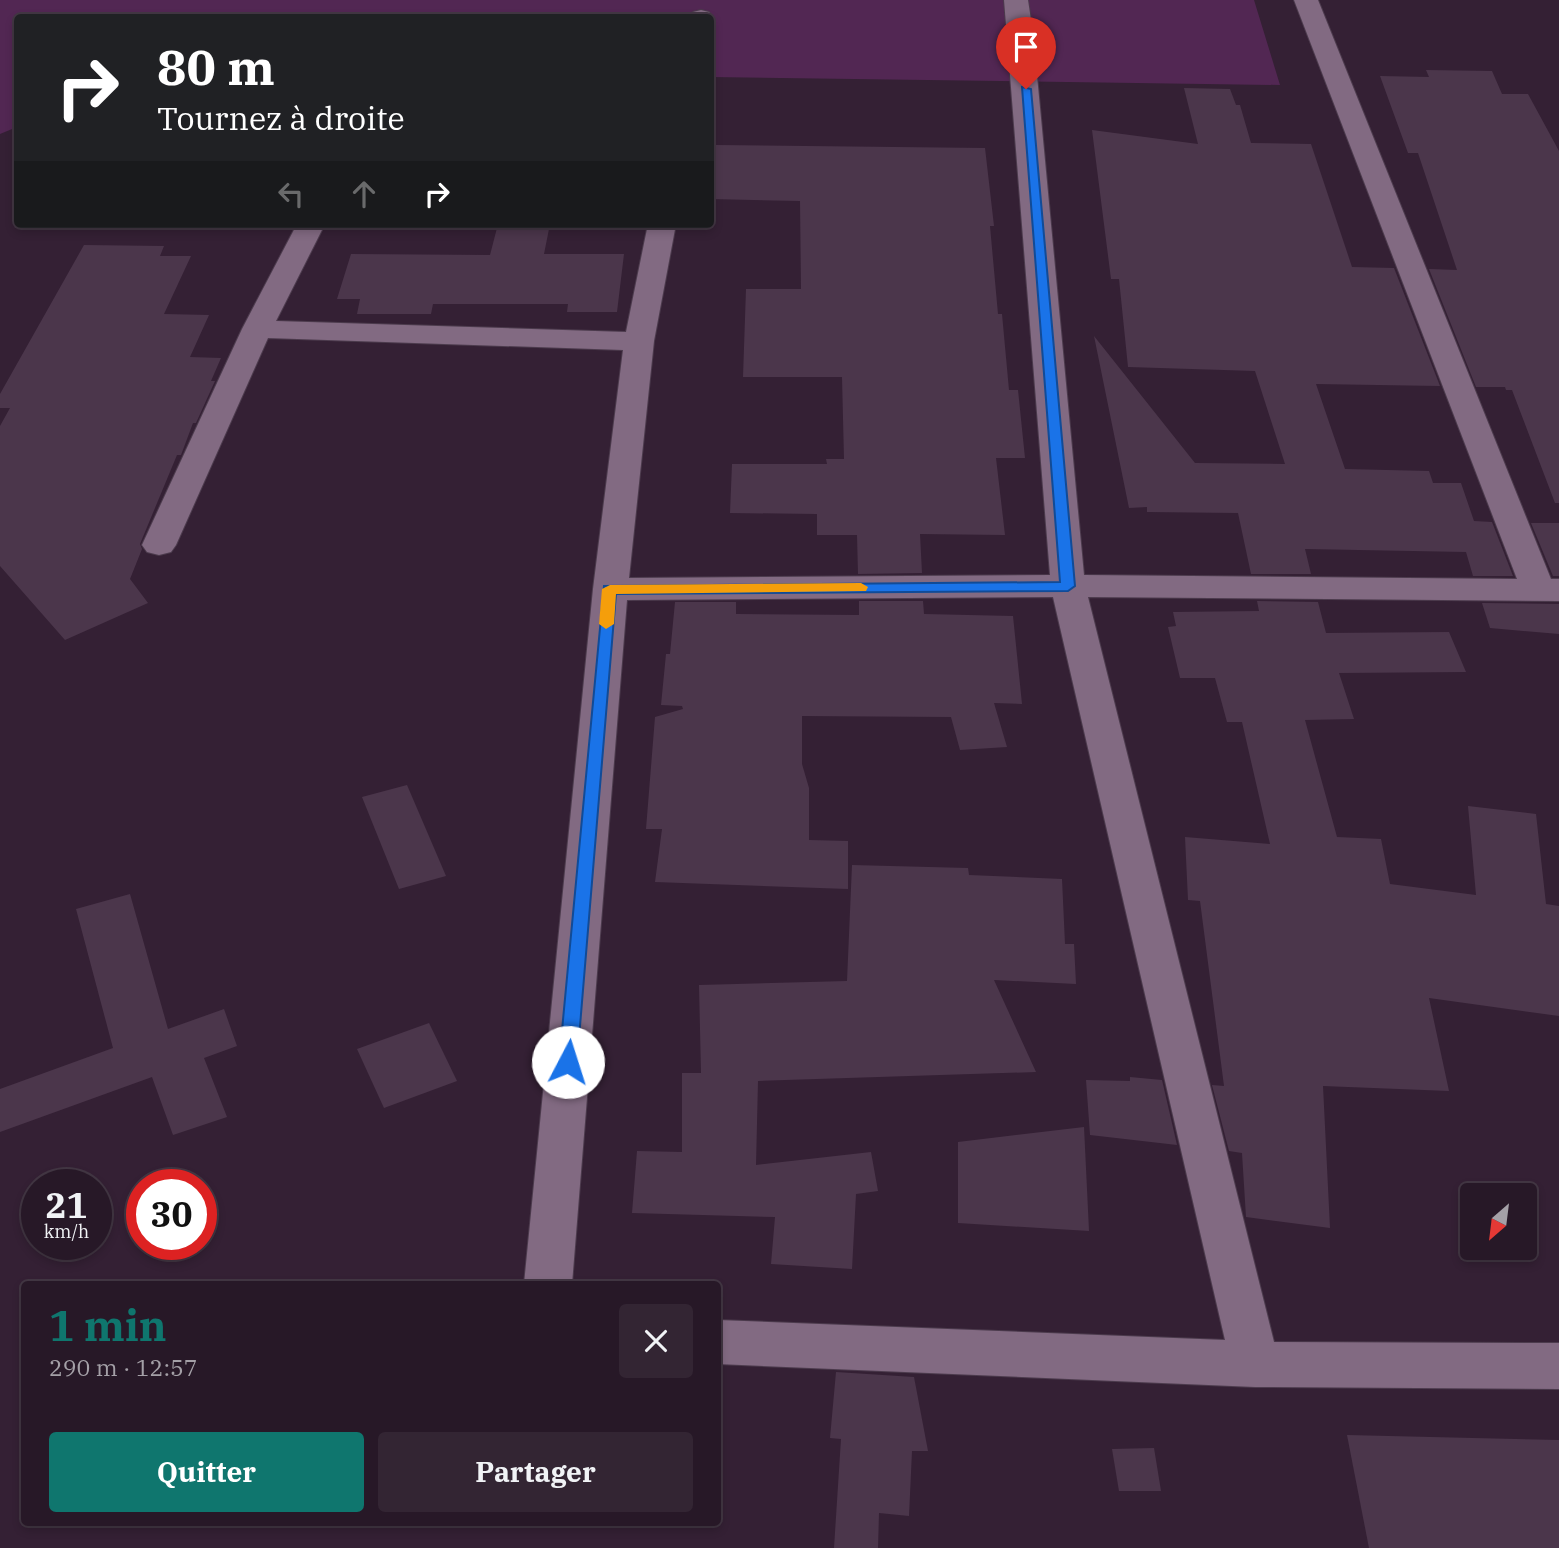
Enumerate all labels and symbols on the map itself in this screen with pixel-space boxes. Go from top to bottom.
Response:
pin [996,17,1056,89]
position arrow [531,1025,605,1099]
speed limit sign: 30 [126,1169,217,1260]
north arrow [1460,1183,1536,1260]

